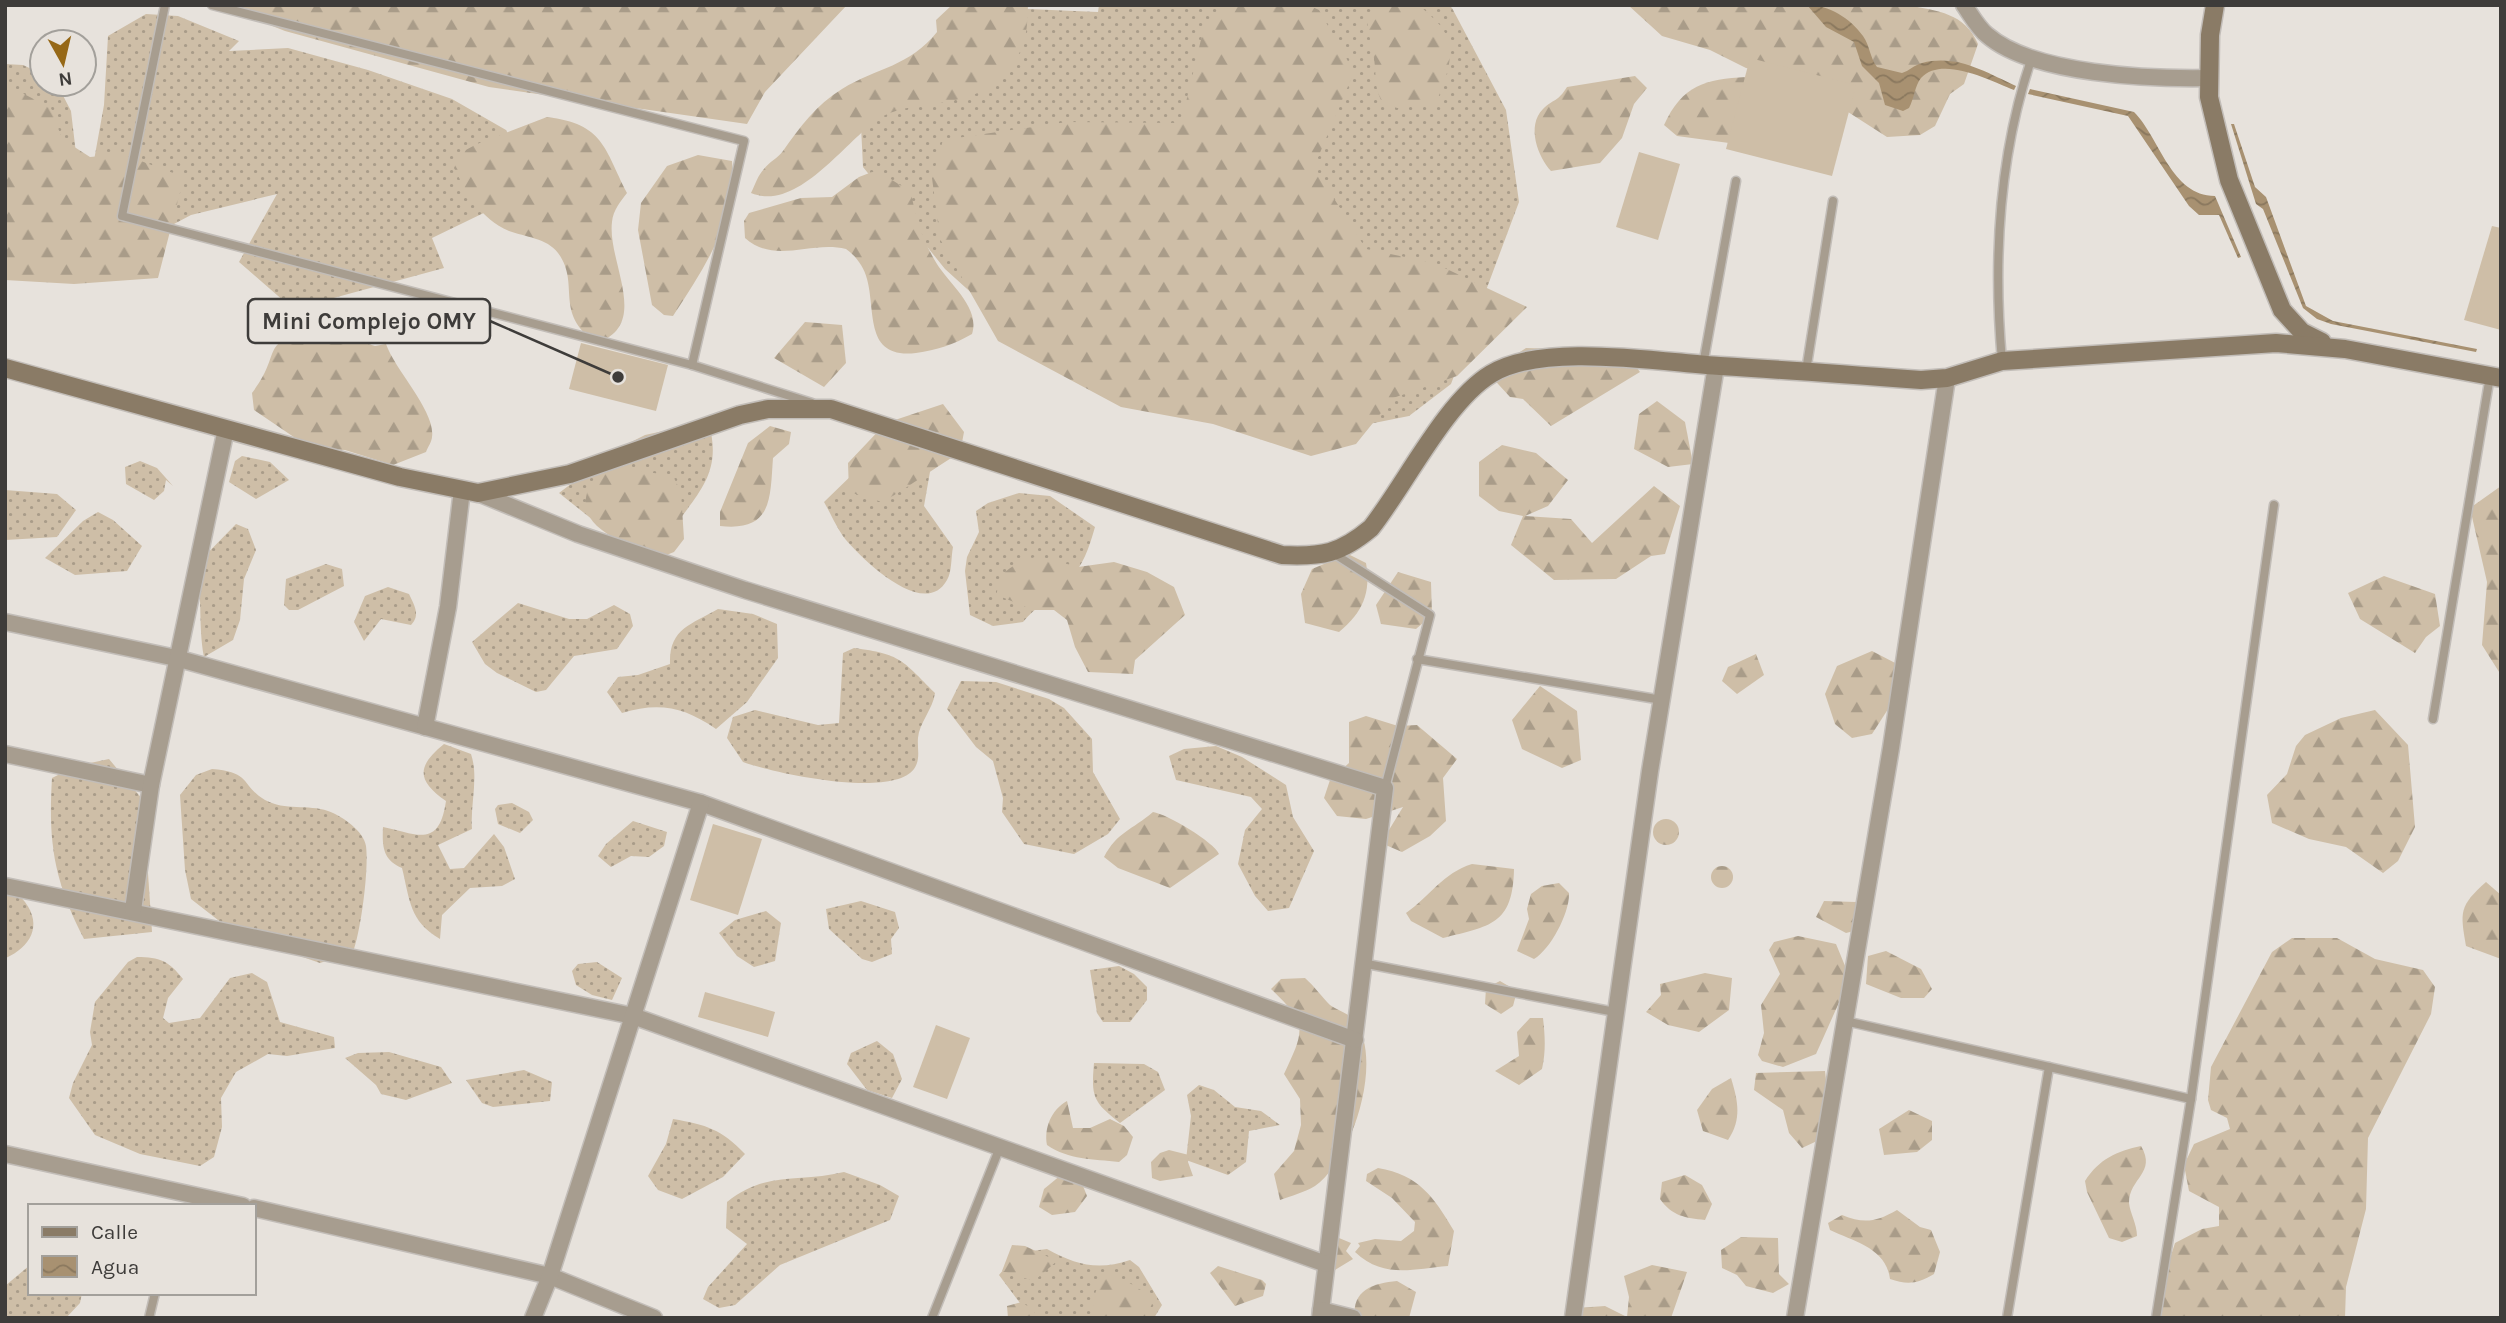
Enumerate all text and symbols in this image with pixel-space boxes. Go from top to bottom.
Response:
north arrow [28,28,98,98]
text: N [57,67,74,91]
callout: Mini Complejo OMY [248,299,490,343]
text: Mini Complejo OMY [262,308,476,335]
legend [28,1204,256,1295]
text: Calle [91,1220,138,1244]
text: Agua [91,1255,139,1279]

